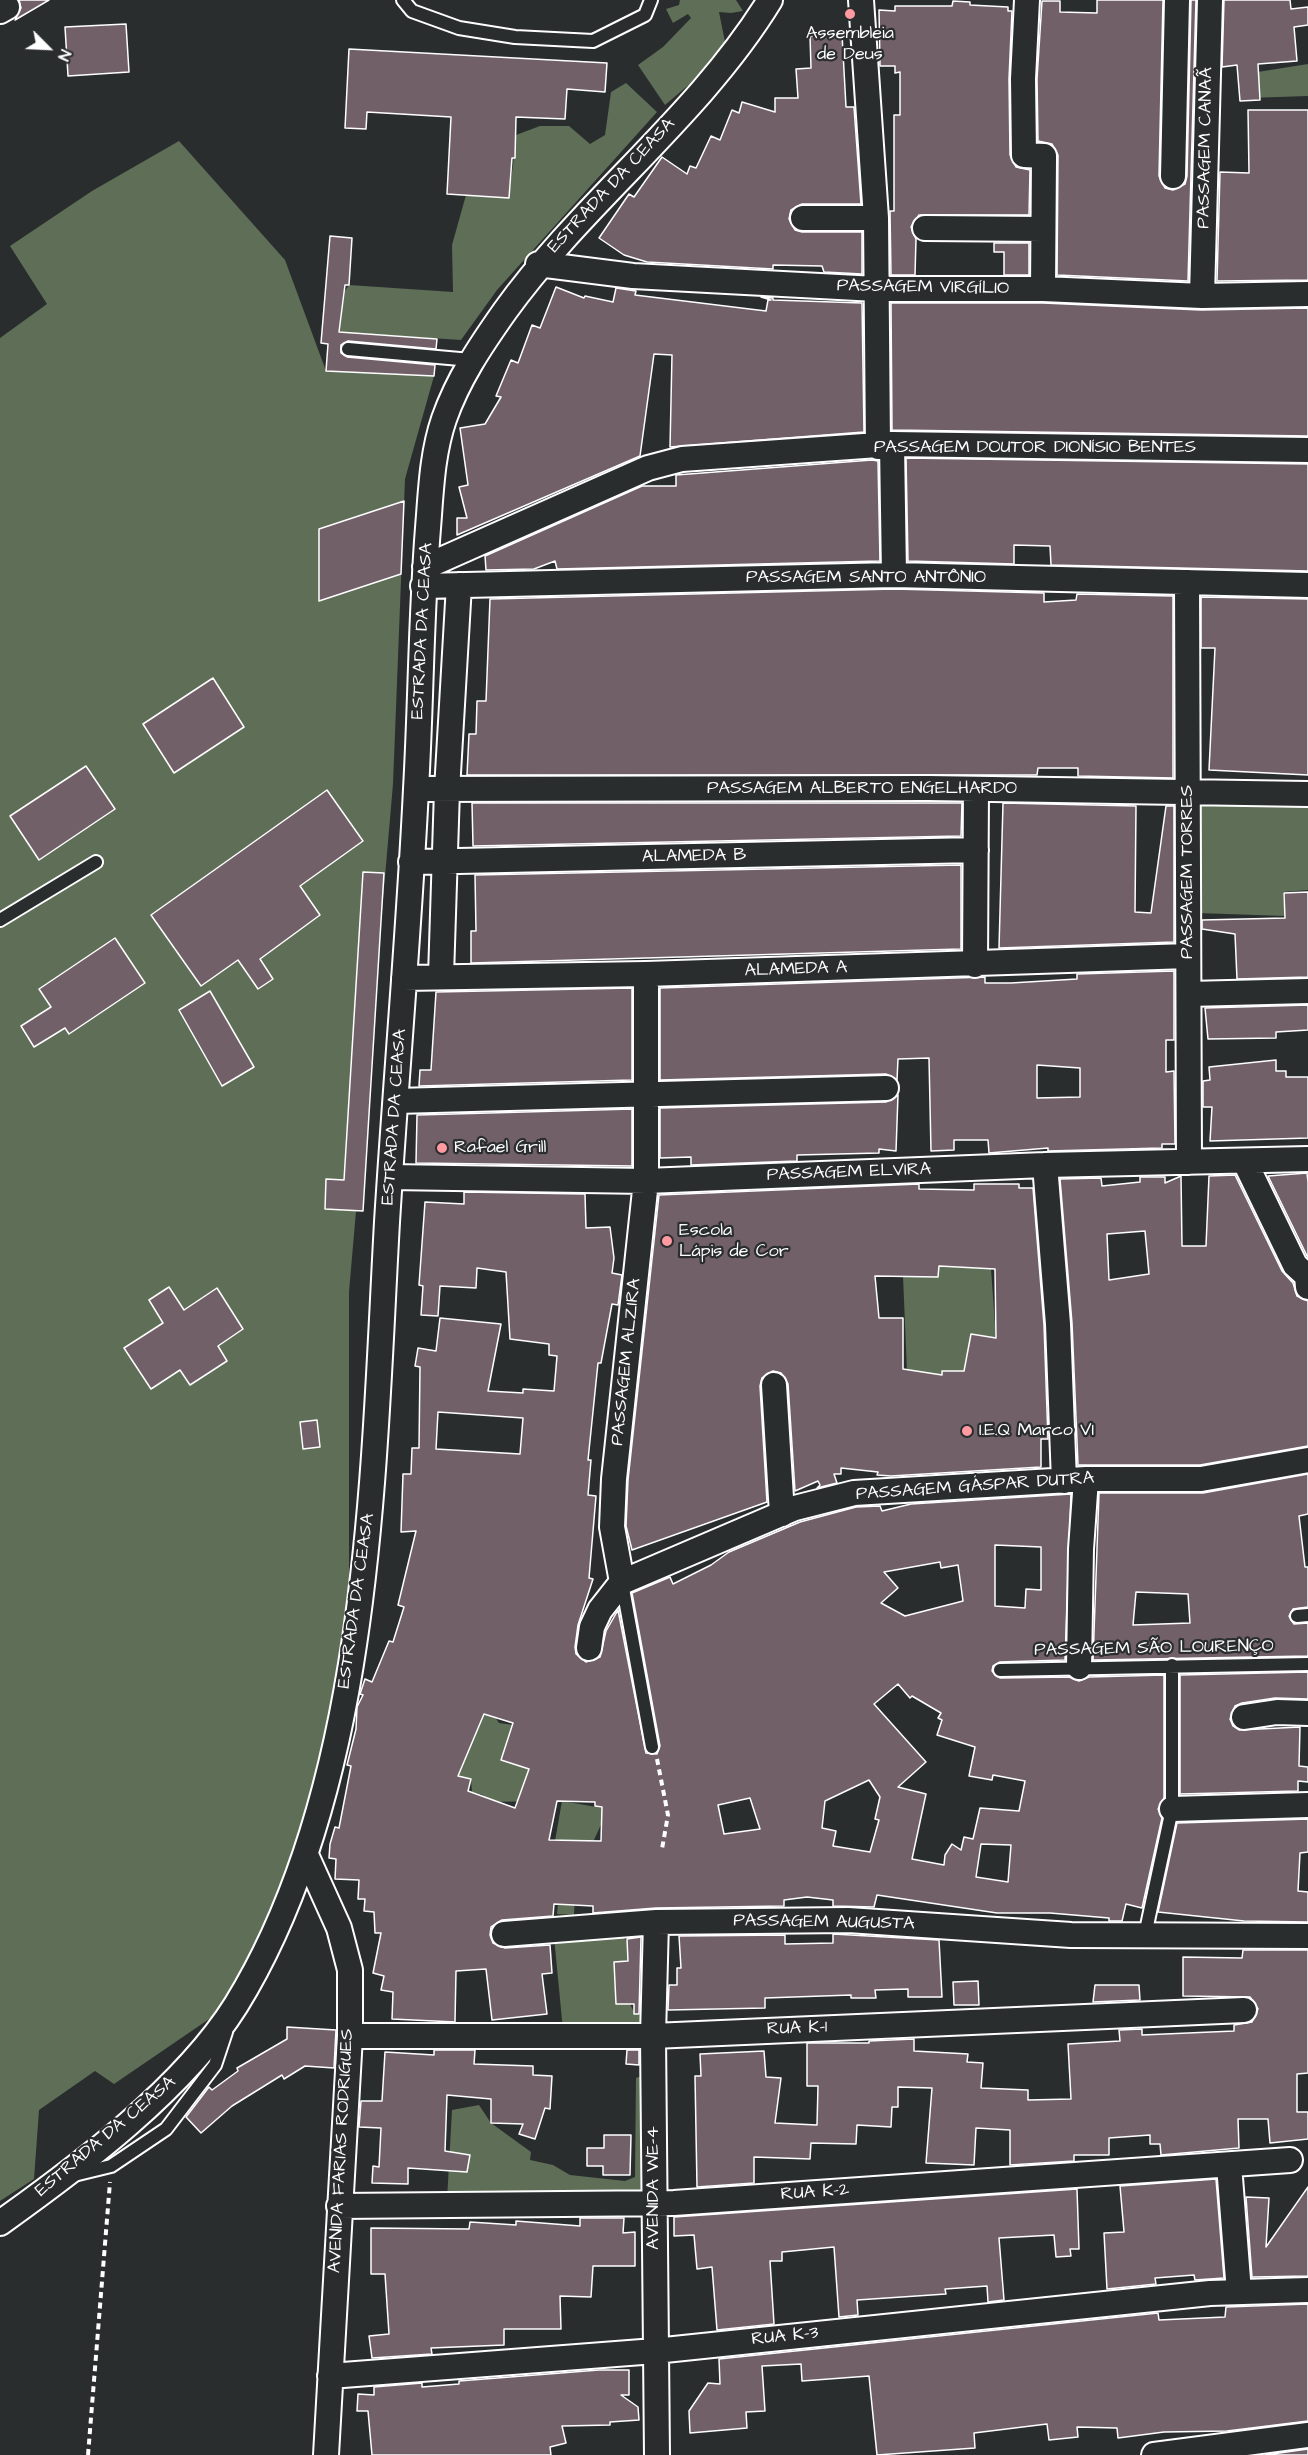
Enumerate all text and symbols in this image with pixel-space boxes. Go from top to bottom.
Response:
marker: Assembleia de Deus [843,7,857,21]
north arrow [18,18,78,78]
place label: Assembleia de Deus [806,23,894,66]
text: N [52,46,77,64]
street label: PASSAGEM CANAÃ [1194,67,1218,229]
street label: ESTRADA DA CEASA [544,114,680,258]
street label: PASSAGEM VIRGÍLIO [837,276,1009,300]
street label: PASSAGEM DOUTOR DIONÍSIO BENTES [874,437,1196,459]
street label: ESTRADA DA CEASA [408,542,438,720]
street label: PASSAGEM SANTO ANTÔNIO [746,567,986,589]
street label: PASSAGEM ALBERTO ENGELHARDO [707,778,1017,800]
street label: PASSAGEM TORRES [1177,785,1199,959]
street label: ALAMEDA B [642,845,746,869]
street label: ALAMEDA A [744,957,848,983]
street label: ESTRADA DA CEASA [378,1028,412,1206]
place label: Rafael Grill [454,1137,546,1159]
marker: Rafael Grill [435,1141,449,1155]
street label: PASSAGEM ELVIRA [766,1159,932,1187]
place label: Escola Lápis de Cor [679,1220,789,1262]
marker: Escola Lápis de Cor [660,1234,674,1248]
street label: PASSAGEM ALZIRA [607,1277,647,1447]
place label: I.E.Q Marco VI [979,1420,1094,1442]
marker: I.E.Q Marco VI [960,1424,974,1438]
street label: PASSAGEM GÁSPAR DUTRA [855,1468,1095,1506]
street label: ESTRADA DA CEASA [334,1512,380,1690]
street label: PASSAGEM SÃO LOURENÇO [1034,1636,1274,1662]
street label: PASSAGEM AUGUSTA [733,1911,915,1935]
street label: RUA K-1 [766,2017,828,2041]
street label: AVENIDA FARIAS RODRIGUES [325,2028,359,2274]
street label: ESTRADA DA CEASA [31,2072,181,2202]
street label: AVENIDA WE-4 [643,2126,665,2250]
street label: RUA K-2 [780,2180,850,2206]
street label: RUA K-3 [750,2323,820,2351]

